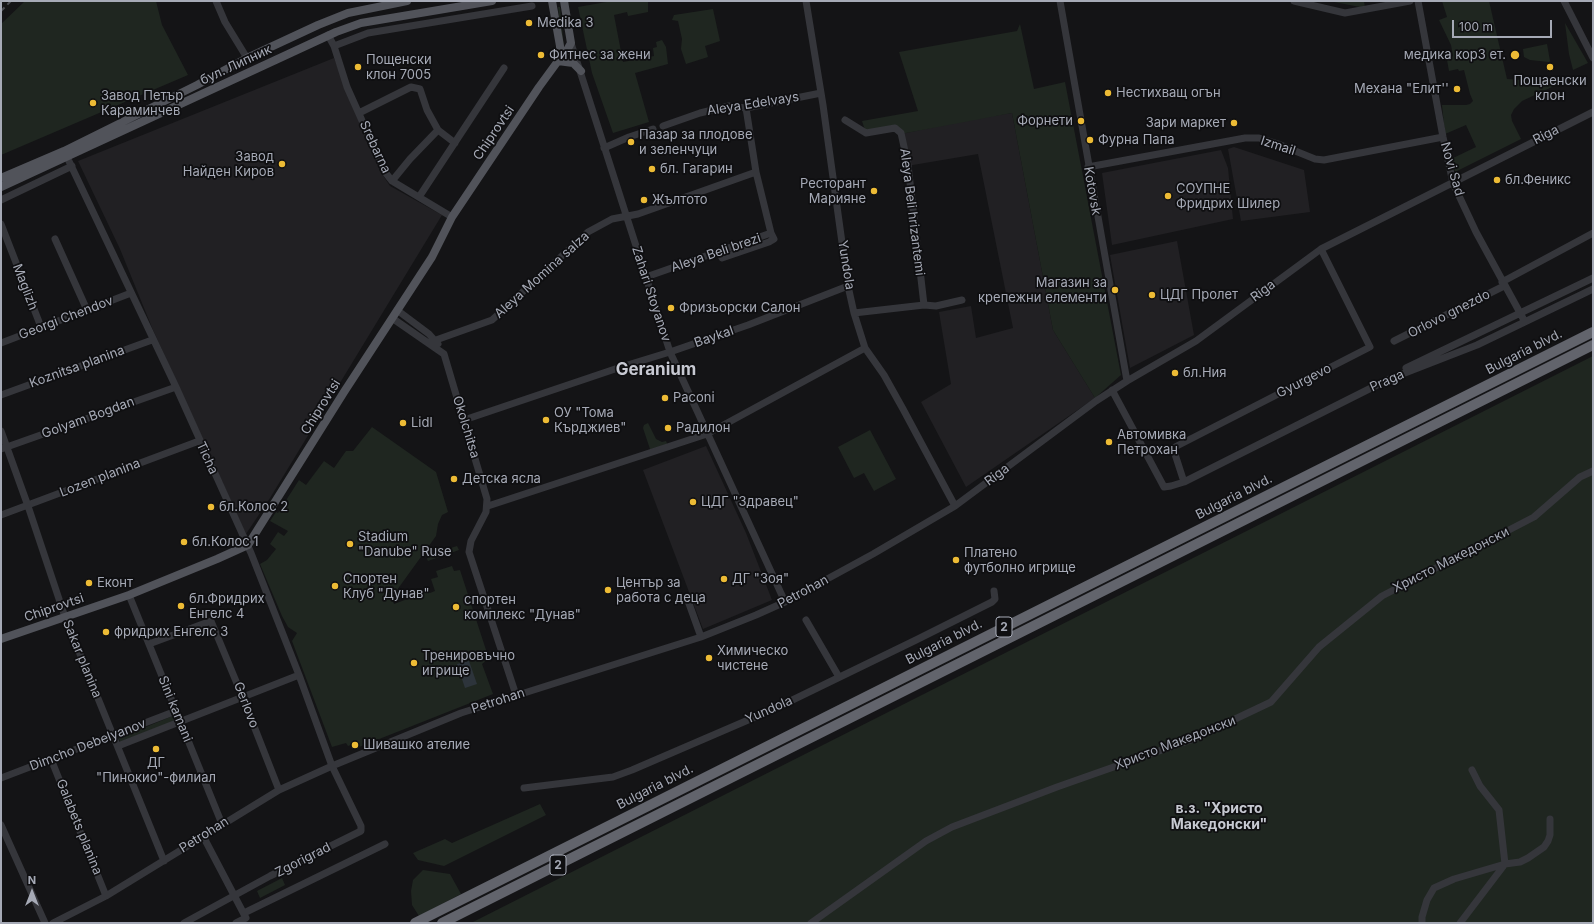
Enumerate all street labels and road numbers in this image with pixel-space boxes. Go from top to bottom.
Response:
street label: бул. Липник [198,42,274,88]
street label: Aleya Edelvays [706,89,800,119]
street label: Chiprovtsi [470,103,518,163]
street label: Srebarna [356,118,394,176]
street label: Riga [1531,122,1561,148]
street label: Izmail [1259,133,1297,159]
street label: Novi Sad [1437,140,1467,198]
street label: Aleya Beli hrizantemi [896,148,928,276]
street label: Kotovsk [1080,166,1104,216]
street label: Aleya Momina salza [491,228,593,322]
street label: Aleya Beli brezi [669,230,763,276]
street label: Yundola [834,239,858,291]
street label: Zahari Stoyanov [628,244,674,344]
street label: Maglizh [9,262,41,312]
street label: Riga [1248,277,1278,305]
street label: Orlovo gnezdo [1405,287,1493,341]
street label: Georgi Chendov [17,293,115,343]
street label: Baykal [692,323,736,351]
street label: Bulgaria blvd. [1483,326,1565,378]
street label: Koznitsa planina [27,343,127,391]
street label: Gyurgevo [1274,361,1334,401]
street label: Praga [1367,367,1407,395]
street label: Chiprovtsi [298,377,344,437]
street label: Golyam Bogdan [40,394,136,442]
street label: Okolchitsa [449,394,483,460]
street label: Ticha [193,439,221,477]
street label: Lozen planina [57,455,143,501]
street label: Riga [982,461,1012,489]
street label: Bulgaria blvd. [1193,471,1275,523]
street label: Христо Македонски [1390,524,1512,596]
street label: Petrohan [775,572,831,612]
street label: Chiprovtsi [22,591,86,625]
street label: Bulgaria blvd. [903,616,985,668]
road number: 2 [996,617,1012,637]
street label: Sakar planina [59,618,105,700]
street label: Sini kamani [155,674,195,744]
street label: Gerlovo [230,680,262,730]
street label: Petrohan [469,685,527,717]
street label: Yundola [743,693,795,727]
street label: Христо Македонски [1112,713,1238,773]
street label: Dimcho Debelyanov [28,716,148,774]
street label: Bulgaria blvd. [614,761,696,813]
street label: Galabets planina [53,777,105,877]
street label: Petrohan [176,814,232,856]
street label: Zgorigrad [273,839,333,881]
road number: 2 [550,855,566,875]

